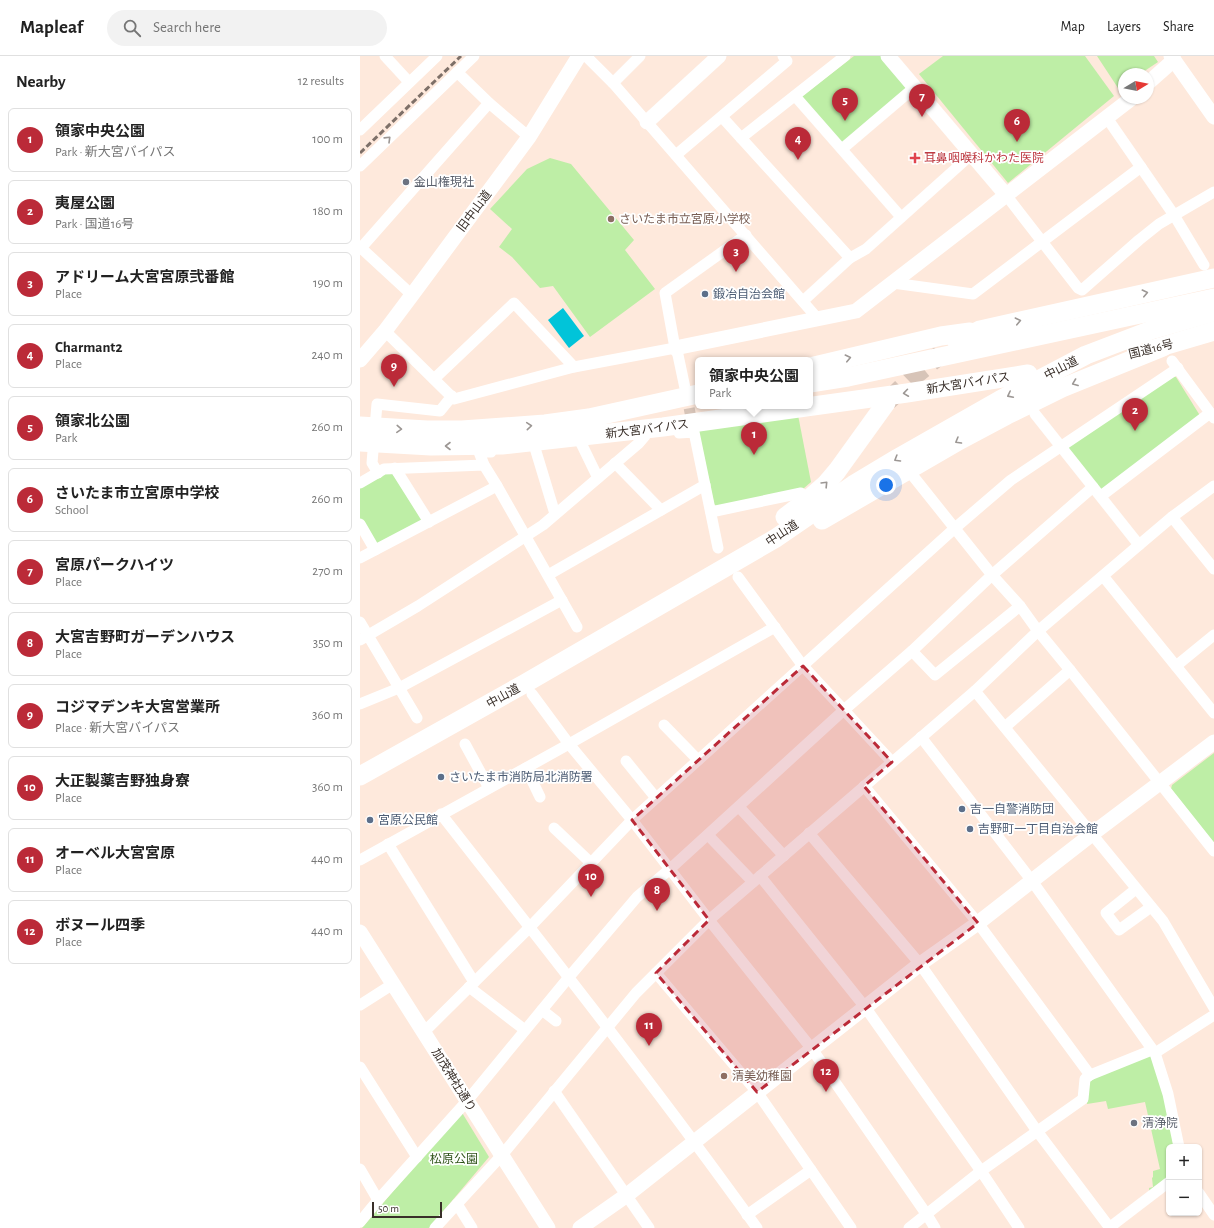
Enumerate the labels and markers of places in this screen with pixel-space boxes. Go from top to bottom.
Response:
pin: 7 [909,84,935,117]
pin: 5 [832,88,858,121]
pin: 6 [1004,109,1030,142]
pin: 4 [785,127,811,160]
place label: 耳鼻咽喉科かわた医院 [924,151,1044,164]
marker: 耳鼻咽喉科かわた医院 [909,152,921,164]
place label: 金山権現社 [414,175,474,188]
marker: 金山権現社 [401,177,411,187]
place label: さいたま市立宮原小学校 [619,212,751,225]
marker: さいたま市立宮原小学校 [606,214,616,224]
pin: 3 [723,239,749,272]
place label: 鍛冶自治会館 [713,287,785,300]
marker: 鍛冶自治会館 [700,289,710,299]
pin: 9 [381,354,407,387]
pin: 2 [1122,398,1148,431]
pin: 1 [741,422,767,455]
place label: さいたま市消防局北消防署 [449,770,593,783]
marker: さいたま市消防局北消防署 [436,772,446,782]
place label: 吉一自警消防団 [970,802,1054,815]
marker: 吉一自警消防団 [957,804,967,814]
place label: 宮原公民館 [378,814,438,826]
marker: 宮原公民館 [365,815,375,825]
place label: 吉野町一丁目自治会館 [978,822,1098,835]
marker: 吉野町一丁目自治会館 [965,824,975,834]
pin: 10 [578,864,604,897]
pin: 8 [644,878,670,911]
pin: 11 [636,1013,662,1046]
pin: 12 [813,1059,839,1092]
place label: 清美幼稚園 [732,1069,792,1082]
marker: 清美幼稚園 [719,1071,729,1081]
place label: 清浄院 [1142,1116,1178,1129]
marker: 清浄院 [1129,1118,1139,1128]

